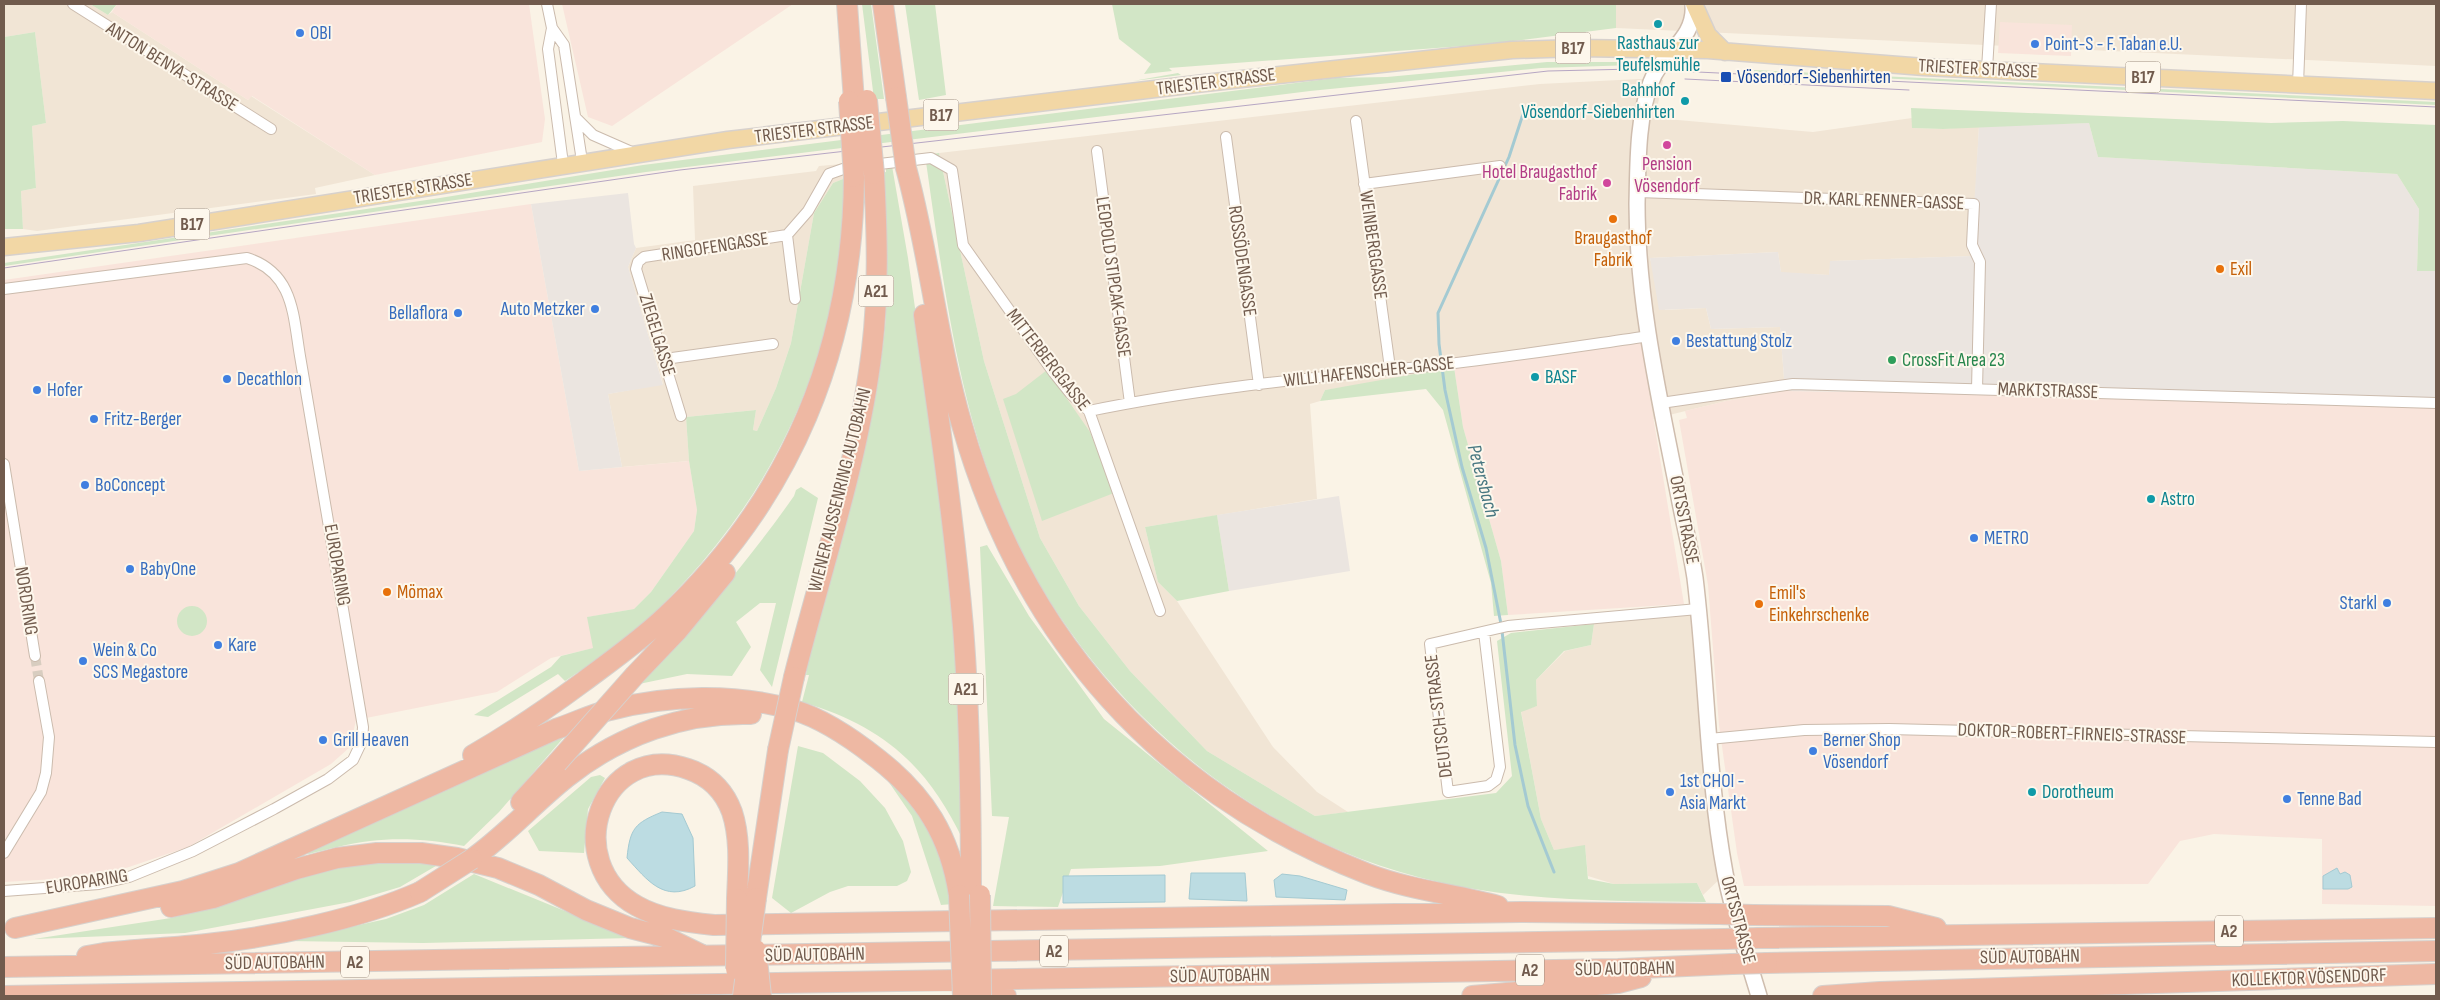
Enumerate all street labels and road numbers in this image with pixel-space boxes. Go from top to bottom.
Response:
street label: ANTON BENYA-STRASSE [101,17,242,117]
road number: B17 [1556,32,1590,64]
street label: TRIESTER STRASSE [1918,54,2038,84]
road number: B17 [2126,62,2160,92]
street label: TRIESTER STRASSE [1155,63,1277,101]
road number: B17 [924,100,958,130]
street label: TRIESTER STRASSE [753,111,875,149]
street label: TRIESTER STRASSE [352,168,474,210]
street label: DR. KARL RENNER-GASSE [1803,187,1965,215]
street label: WEINBERGGASSE [1354,189,1392,301]
street label: LEOPOLD STIPCAK-GASSE [1090,195,1136,359]
street label: ROSSÖDENGASSE [1223,204,1261,318]
road number: B17 [174,208,210,240]
street label: RINGOFENGASSE [660,227,770,267]
road number: A21 [858,276,894,306]
street label: ZIEGELGASSE [634,291,680,379]
street label: MITTERBERGGASSE [1001,304,1095,416]
street label: WILLI HAFENSCHER-GASSE [1283,352,1455,392]
street label: MARKTSTRASSE [1997,378,2099,404]
street label: WIENER AUSSENRING AUTOBAHN [804,386,876,594]
street label: ORTSSTRASSE [1664,474,1704,566]
street label: EUROPARING [318,522,356,608]
street label: NORDRING [9,565,43,637]
street label: DEUTSCH-STRASSE [1420,653,1458,779]
road number: A21 [948,674,984,704]
street label: DOKTOR-ROBERT-FIRNEIS-STRASSE [1957,719,2187,749]
street label: EUROPARING [44,864,130,900]
street label: ORTSSTRASSE [1715,874,1761,966]
road number: A2 [2215,916,2243,946]
road number: A2 [1040,936,1068,966]
street label: SÜD AUTOBAHN [765,943,865,967]
street label: SÜD AUTOBAHN [1980,945,2080,969]
road number: A2 [341,946,369,978]
street label: SÜD AUTOBAHN [225,951,325,975]
road number: A2 [1516,954,1544,986]
street label: SÜD AUTOBAHN [1575,957,1675,981]
street label: SÜD AUTOBAHN [1170,964,1270,988]
street label: KOLLEKTOR VÖSENDORF [2231,964,2387,992]

